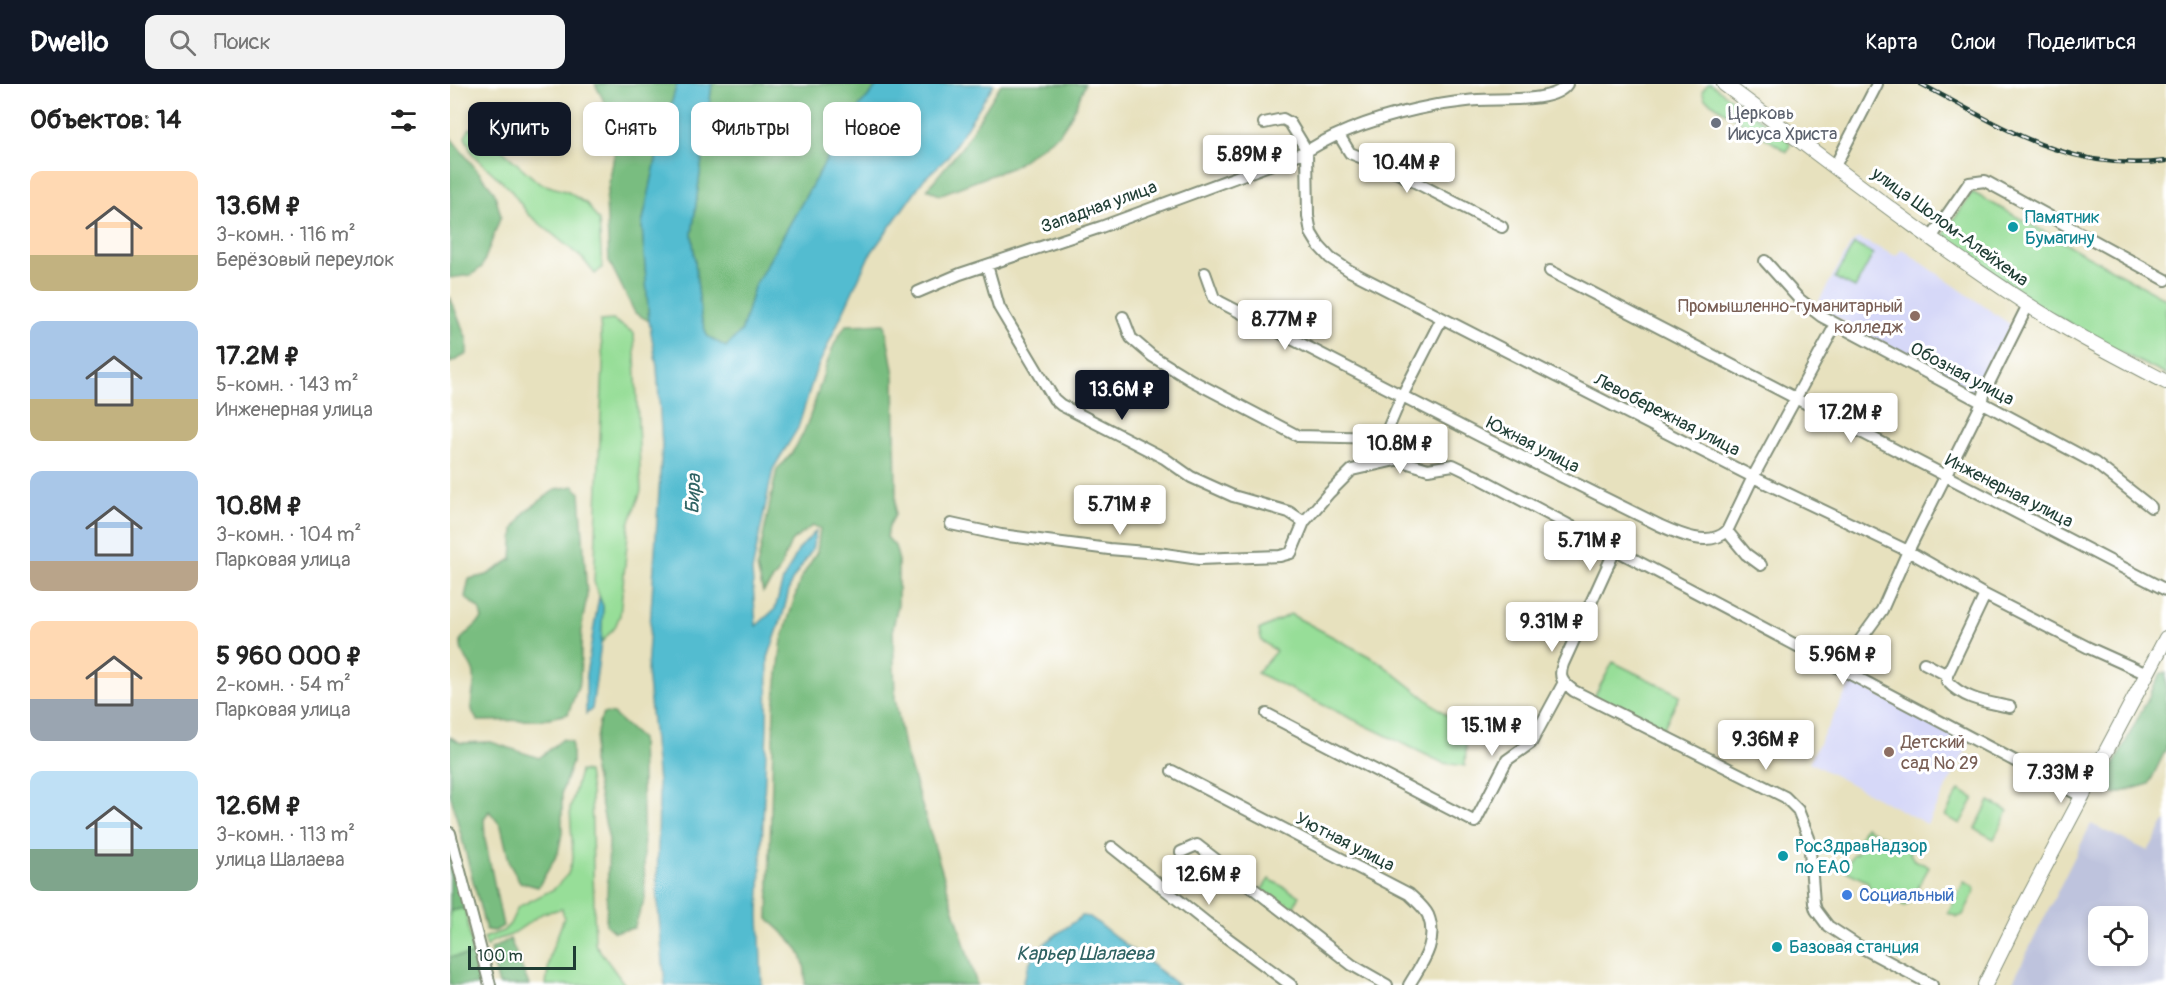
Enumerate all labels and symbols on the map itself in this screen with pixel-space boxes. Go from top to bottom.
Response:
place label: Церковь Иисуса Христа [1728,102,1837,146]
marker: Церковь Иисуса Христа [1709,116,1723,130]
pin: 5.89M ₽ [1195,135,1305,186]
pin: 10.4M ₽ [1352,143,1462,194]
street label: улица Шолом-Алейхема [1866,162,2033,292]
street label: Западная улица [1038,175,1160,239]
place label: Памятник Бумагину [2025,206,2100,250]
marker: Памятник Бумагину [2006,220,2020,234]
place label: Промышленно-гуманитарный колледж [1678,295,1903,339]
pin: 8.77M ₽ [1230,300,1340,351]
marker: Промышленно-гуманитарный колледж [1908,309,1922,323]
street label: Обозная улица [1906,337,2018,411]
street label: Левобережная улица [1589,368,1744,462]
pin: 13.6M ₽ [1067,370,1177,421]
pin: 17.2M ₽ [1796,393,1906,444]
street label: Южная улица [1483,412,1583,478]
pin: 10.8M ₽ [1345,424,1455,475]
street label: Инженерная улица [1941,449,2077,533]
water label: Бира [679,472,707,514]
pin: 5.71M ₽ [1065,485,1175,536]
pin: 5.71M ₽ [1535,521,1645,572]
pin: 9.31M ₽ [1497,602,1607,653]
pin: 5.96M ₽ [1788,635,1898,686]
pin: 15.1M ₽ [1437,706,1547,757]
pin: 9.36M ₽ [1711,720,1821,771]
place label: Детский сад № 29 [1900,731,1978,775]
marker: Детский сад № 29 [1882,745,1896,759]
pin: 7.33M ₽ [2006,753,2116,804]
street label: Уютная улица [1291,807,1399,877]
place label: РосЗдравНадзор по ЕАО [1795,835,1927,879]
marker: РосЗдравНадзор по ЕАО [1776,849,1790,863]
pin: 12.6M ₽ [1154,855,1264,906]
place label: Социальный [1859,884,1954,907]
marker: Социальный [1840,888,1854,902]
place label: Базовая станция [1789,936,1919,959]
marker: Базовая станция [1770,940,1784,954]
water label: Карьер Шалаева [1016,941,1155,966]
scale bar [468,943,576,970]

